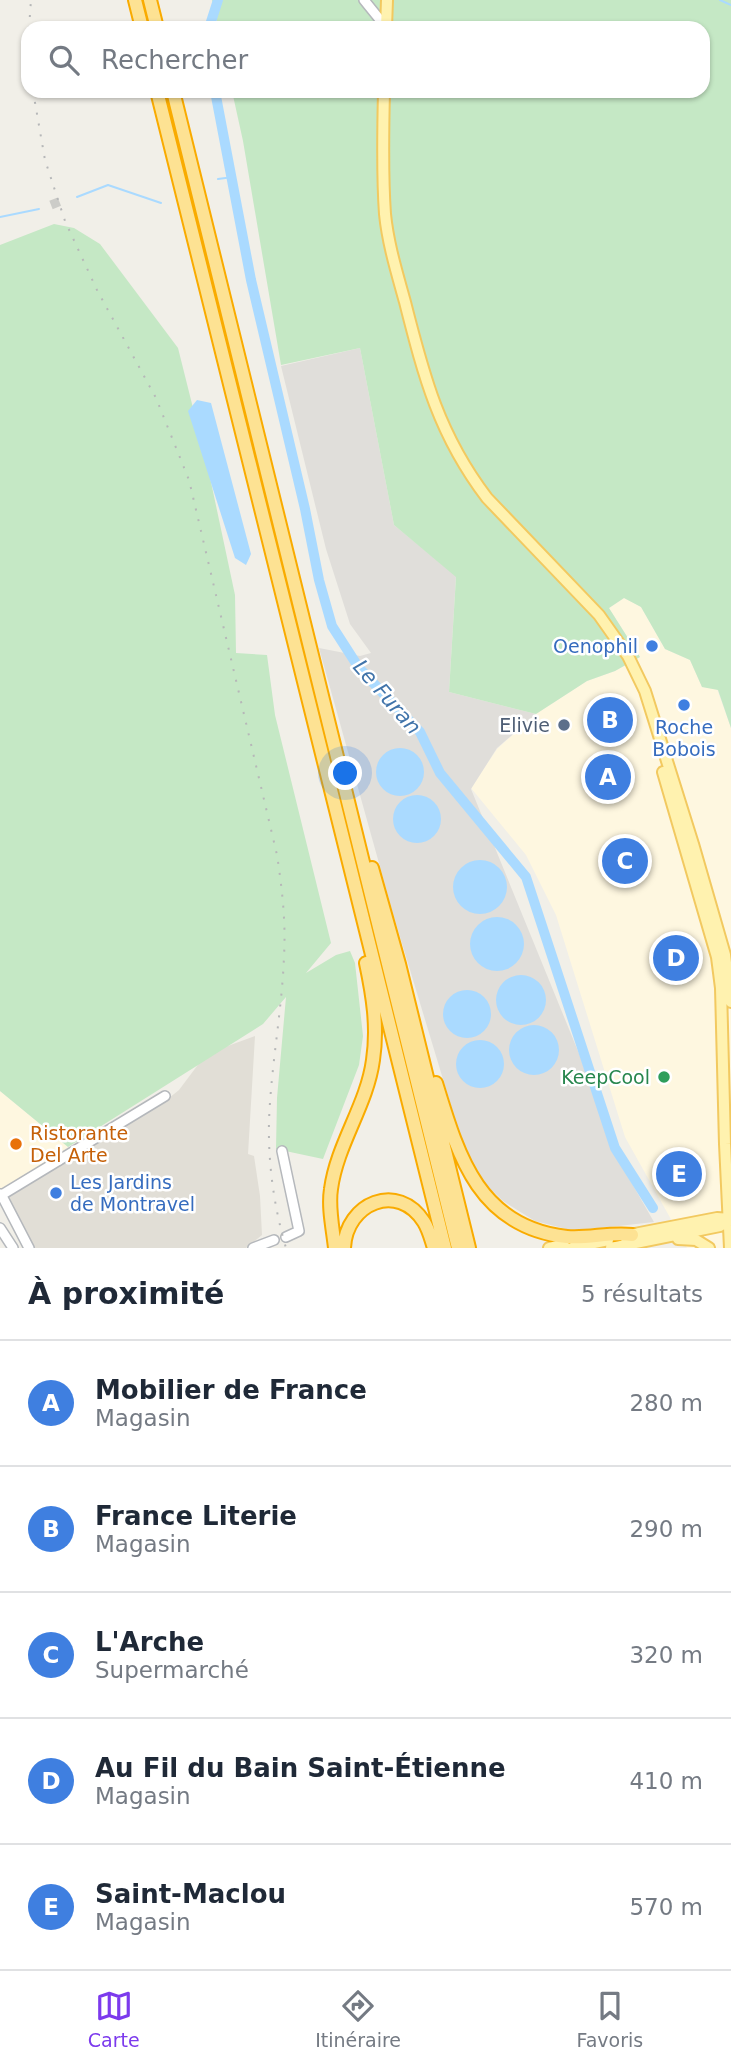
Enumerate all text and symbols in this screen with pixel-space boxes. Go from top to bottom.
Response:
search box [21,21,710,98]
icon: search [45,41,83,79]
text: Rechercher [101,45,248,75]
place label: Oenophil [553,635,638,657]
marker: Oenophil [644,638,660,654]
water label: Le Furan [348,655,426,739]
pin: B [587,694,633,746]
marker: Roche Bobois [676,697,692,713]
place label: Elivie [499,714,550,736]
place label: Roche Bobois [652,716,716,760]
marker: Elivie [556,717,572,733]
pin: A [585,751,631,803]
your location [328,756,362,790]
pin: C [602,835,648,887]
pin: D [653,932,699,984]
place label: KeepCool [561,1066,650,1088]
marker: KeepCool [656,1069,672,1085]
place label: Ristorante Del Arte [30,1122,128,1166]
marker: Ristorante Del Arte [8,1136,24,1152]
pin: E [656,1148,702,1200]
place label: Les Jardins de Montravel [70,1171,195,1215]
marker: Les Jardins de Montravel [48,1185,64,1201]
text: À proximité [28,1276,224,1311]
text: 5 résultats [581,1281,703,1307]
text: Mobilier de France [95,1375,367,1405]
text: A [42,1390,60,1416]
text: 280 m [629,1390,703,1416]
text: Magasin [95,1405,191,1431]
text: France Literie [95,1501,297,1531]
text: B [42,1516,60,1542]
text: 290 m [629,1516,703,1542]
text: Magasin [95,1531,191,1557]
text: L'Arche [95,1627,204,1657]
text: C [43,1642,59,1668]
text: 320 m [629,1642,703,1668]
text: Supermarché [95,1657,249,1683]
text: Au Fil du Bain Saint-Étienne [95,1753,506,1783]
text: D [41,1768,61,1794]
text: 410 m [629,1768,703,1794]
text: Magasin [95,1783,191,1809]
text: Saint-Maclou [95,1879,286,1909]
text: E [43,1894,59,1920]
text: 570 m [629,1894,703,1920]
text: Magasin [95,1909,191,1935]
tab: Carte [88,1987,140,2051]
tab: Itinéraire [315,1987,401,2051]
tab: Favoris [577,1987,643,2051]

